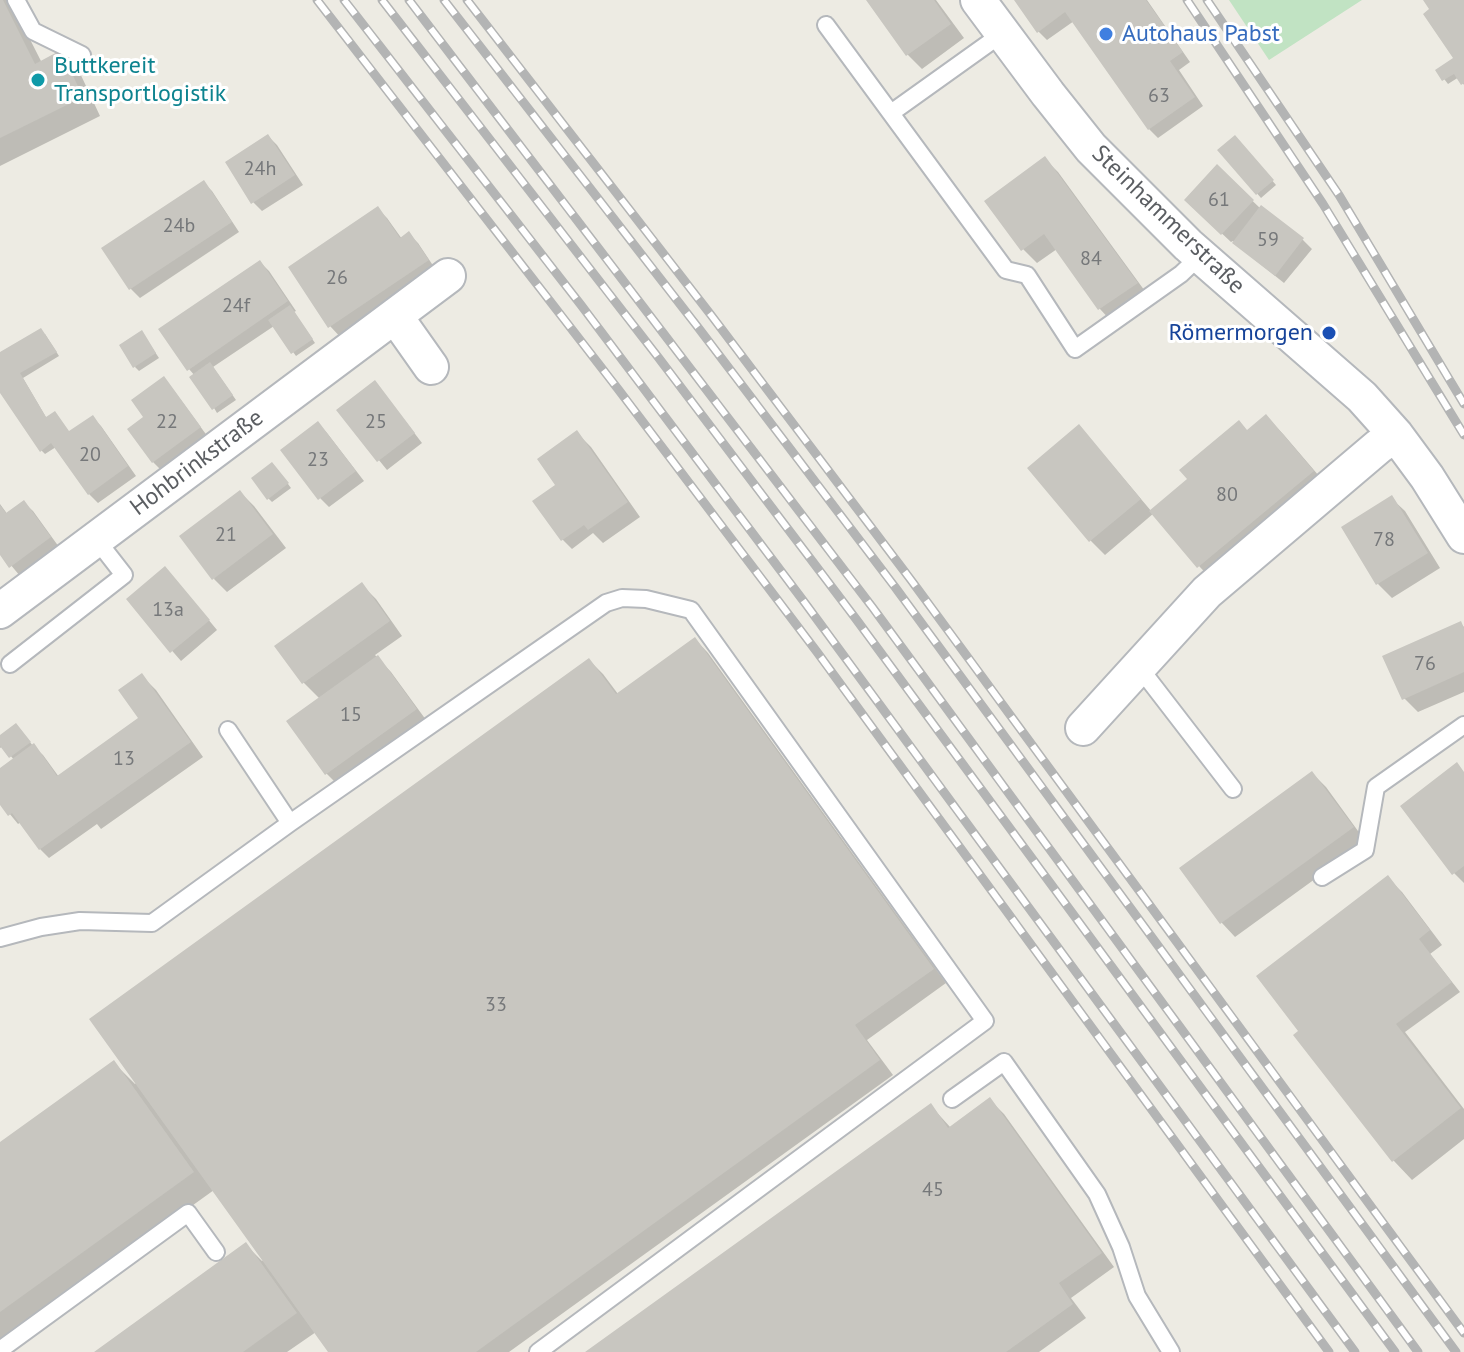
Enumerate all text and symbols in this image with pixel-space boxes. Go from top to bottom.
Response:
place label: Autohaus Pabst [1122,20,1280,48]
marker: Autohaus Pabst [1097,25,1115,43]
place label: Buttkereit Transportlogistik [54,52,226,108]
marker: Buttkereit Transportlogistik [29,71,47,89]
house number: 63 [1148,84,1170,108]
street label: Steinhammerstraße [1086,140,1250,300]
house number: 24h [244,157,276,181]
house number: 61 [1208,188,1230,212]
house number: 24b [163,214,195,238]
house number: 59 [1257,228,1279,252]
house number: 84 [1080,247,1102,271]
house number: 26 [326,266,348,290]
house number: 24f [222,294,250,318]
place label: Römermorgen [1168,319,1313,347]
marker: Römermorgen [1320,324,1338,342]
street label: Hohbrinkstraße [125,404,269,522]
house number: 22 [156,410,178,434]
house number: 25 [365,410,387,434]
house number: 20 [79,443,101,467]
house number: 23 [307,448,329,472]
house number: 80 [1216,483,1238,507]
house number: 21 [215,523,237,547]
house number: 78 [1373,528,1395,552]
house number: 13a [152,598,184,622]
house number: 76 [1414,652,1436,676]
house number: 15 [340,703,362,727]
house number: 13 [113,747,135,771]
house number: 33 [485,993,507,1017]
house number: 45 [922,1178,944,1202]

